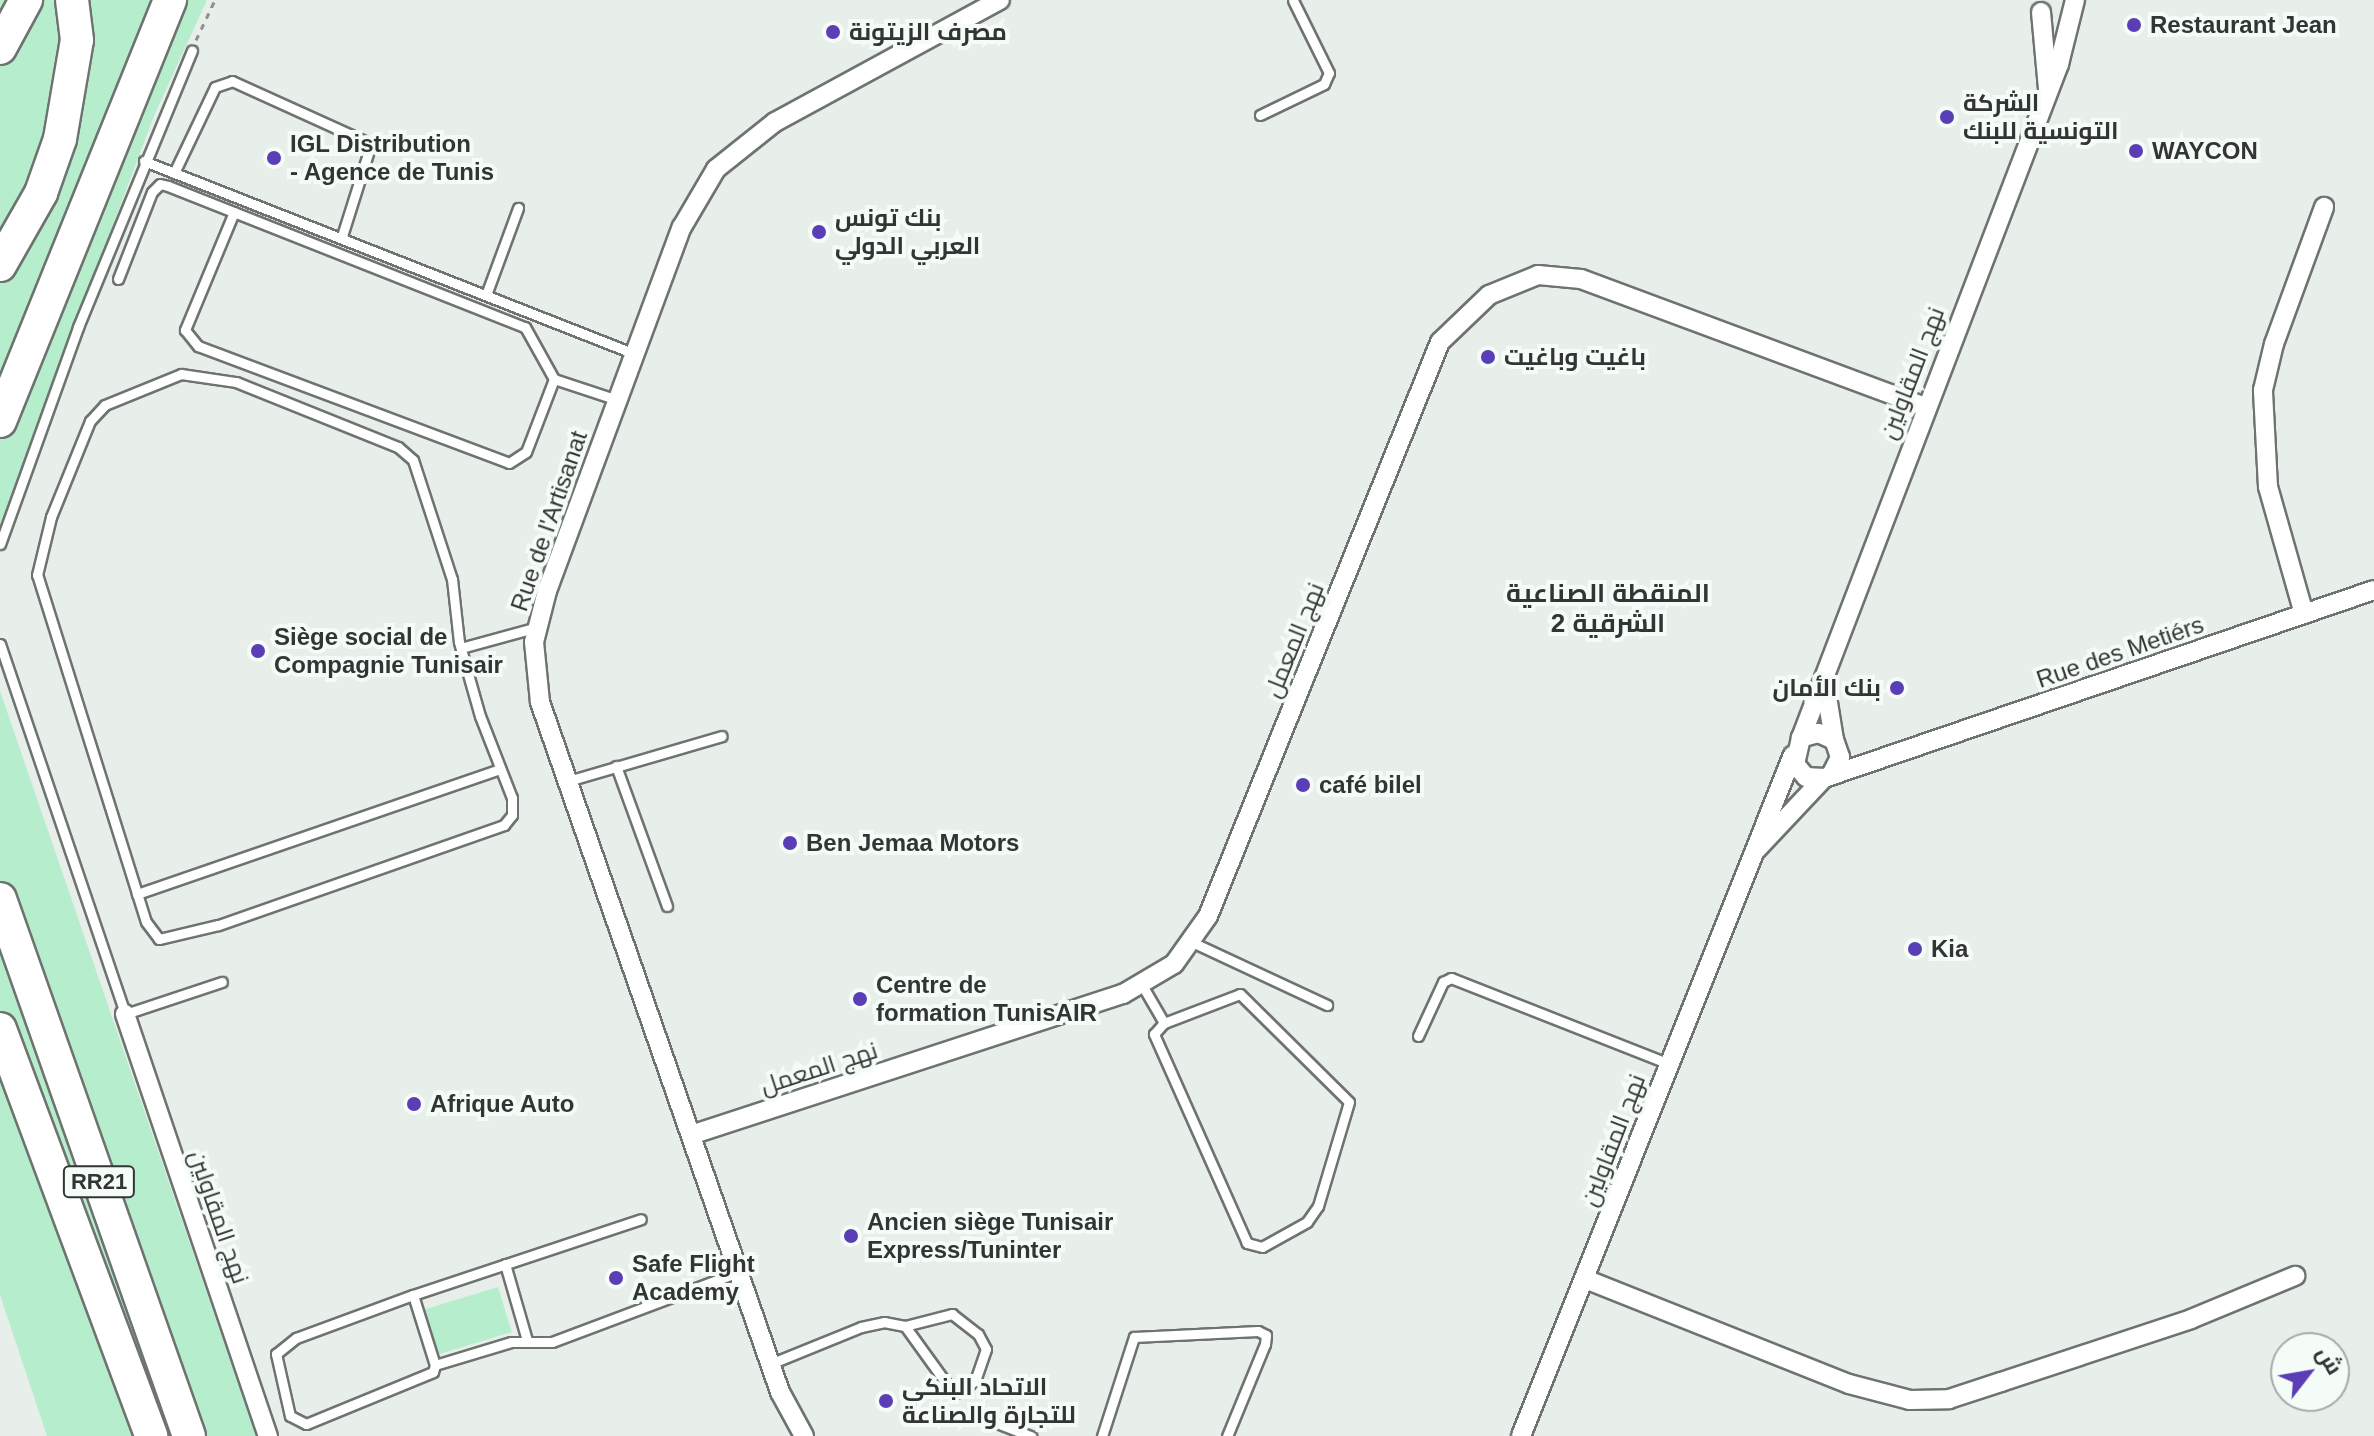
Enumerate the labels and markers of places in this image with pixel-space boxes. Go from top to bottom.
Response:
place label: Restaurant Jean [2150,11,2337,39]
marker: Restaurant Jean [2125,16,2143,34]
place label: مصرف الزيتونة [849,18,1007,46]
marker: مصرف الزيتونة [824,23,842,41]
place label: الشركة التونسية للبنك [1963,89,2118,145]
marker: الشركة التونسية للبنك [1938,108,1956,126]
place label: IGL Distribution - Agence de Tunis [290,130,495,186]
place label: WAYCON [2152,137,2258,165]
marker: WAYCON [2127,142,2145,160]
marker: IGL Distribution - Agence de Tunis [265,149,283,167]
place label: بنك تونس العربي الدولي [835,204,980,260]
marker: بنك تونس العربي الدولي [810,223,828,241]
place label: باغيت وباغيت [1504,343,1646,371]
marker: باغيت وباغيت [1479,348,1497,366]
place label: Siège social de Compagnie Tunisair [274,623,503,679]
marker: Siège social de Compagnie Tunisair [249,642,267,660]
place label: بنك الأمان [1773,674,1881,702]
marker: بنك الأمان [1888,679,1906,697]
place label: café bilel [1319,771,1422,799]
marker: café bilel [1294,776,1312,794]
place label: Ben Jemaa Motors [806,829,1019,857]
marker: Ben Jemaa Motors [781,834,799,852]
place label: Kia [1931,935,1968,963]
marker: Kia [1906,940,1924,958]
place label: Centre de formation TunisAIR [876,971,1097,1027]
marker: Centre de formation TunisAIR [851,990,869,1008]
place label: Afrique Auto [430,1090,575,1118]
marker: Afrique Auto [405,1095,423,1113]
place label: Ancien siège Tunisair Express/Tuninter [867,1208,1113,1264]
marker: Ancien siège Tunisair Express/Tuninter [842,1227,860,1245]
place label: Safe Flight Academy [632,1250,755,1306]
marker: Safe Flight Academy [607,1269,625,1287]
place label: الاتحاد البنكي للتجارة والصناعة [902,1373,1076,1429]
marker: الاتحاد البنكي للتجارة والصناعة [877,1392,895,1410]

